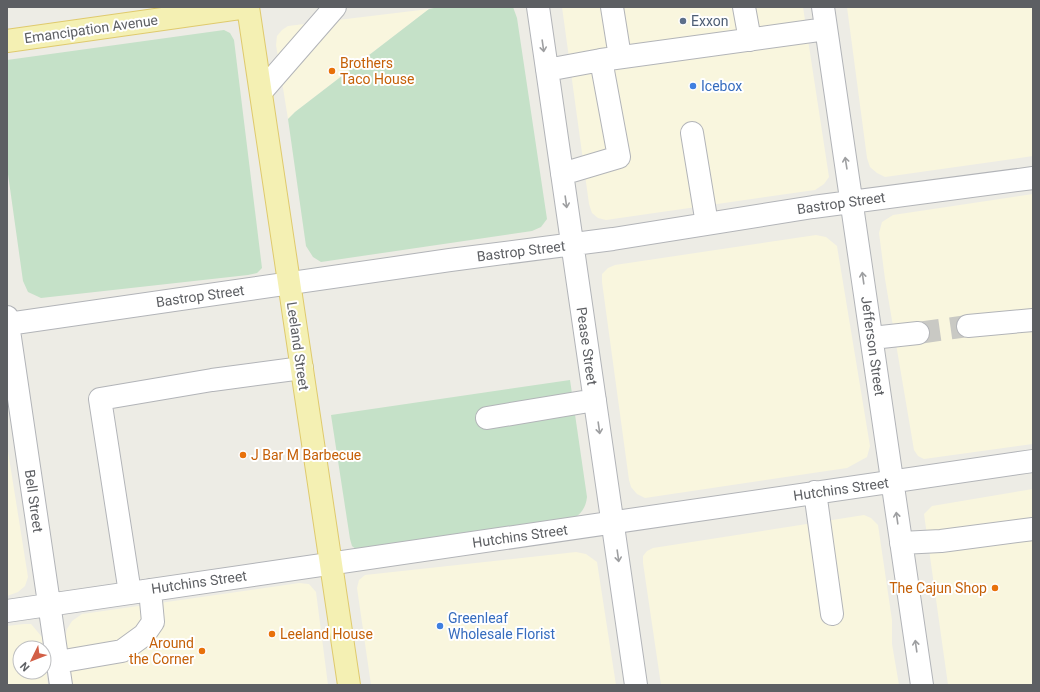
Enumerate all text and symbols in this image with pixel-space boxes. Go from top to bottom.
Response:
street label: Emancipation Avenue [23,12,159,46]
place label: Exxon [691,13,728,29]
marker: Exxon [678,16,688,26]
one-way arrow [539,39,547,52]
place label: Brothers Taco House [340,55,414,87]
marker: Brothers Taco House [327,66,337,76]
place label: Icebox [701,78,742,94]
marker: Icebox [688,81,698,91]
one-way arrow [842,157,850,170]
street label: Bastrop Street [796,189,887,217]
one-way arrow [562,195,570,208]
street label: Bastrop Street [476,238,567,264]
one-way arrow [859,272,867,285]
street label: Bastrop Street [155,282,246,310]
street label: Jefferson Street [858,295,888,397]
street label: Leeland Street [284,301,312,392]
street label: Pease Street [574,306,600,387]
one-way arrow [595,421,603,434]
place label: J Bar M Barbecue [251,447,361,463]
marker: J Bar M Barbecue [238,450,248,460]
street label: Bell Street [22,469,46,534]
street label: Hutchins Street [792,474,890,504]
one-way arrow [893,512,901,525]
street label: Hutchins Street [471,521,569,551]
one-way arrow [614,549,622,562]
street label: Hutchins Street [150,567,248,597]
place label: The Cajun Shop [889,580,987,596]
marker: The Cajun Shop [990,583,1000,593]
place label: Greenleaf Wholesale Florist [448,610,556,642]
marker: Greenleaf Wholesale Florist [435,621,445,631]
place label: Leeland House [280,626,373,642]
marker: Leeland House [267,629,277,639]
place label: Around the Corner [129,635,194,667]
north arrow [12,640,52,680]
one-way arrow [912,640,920,653]
marker: Around the Corner [197,646,207,656]
text: N [17,659,32,674]

